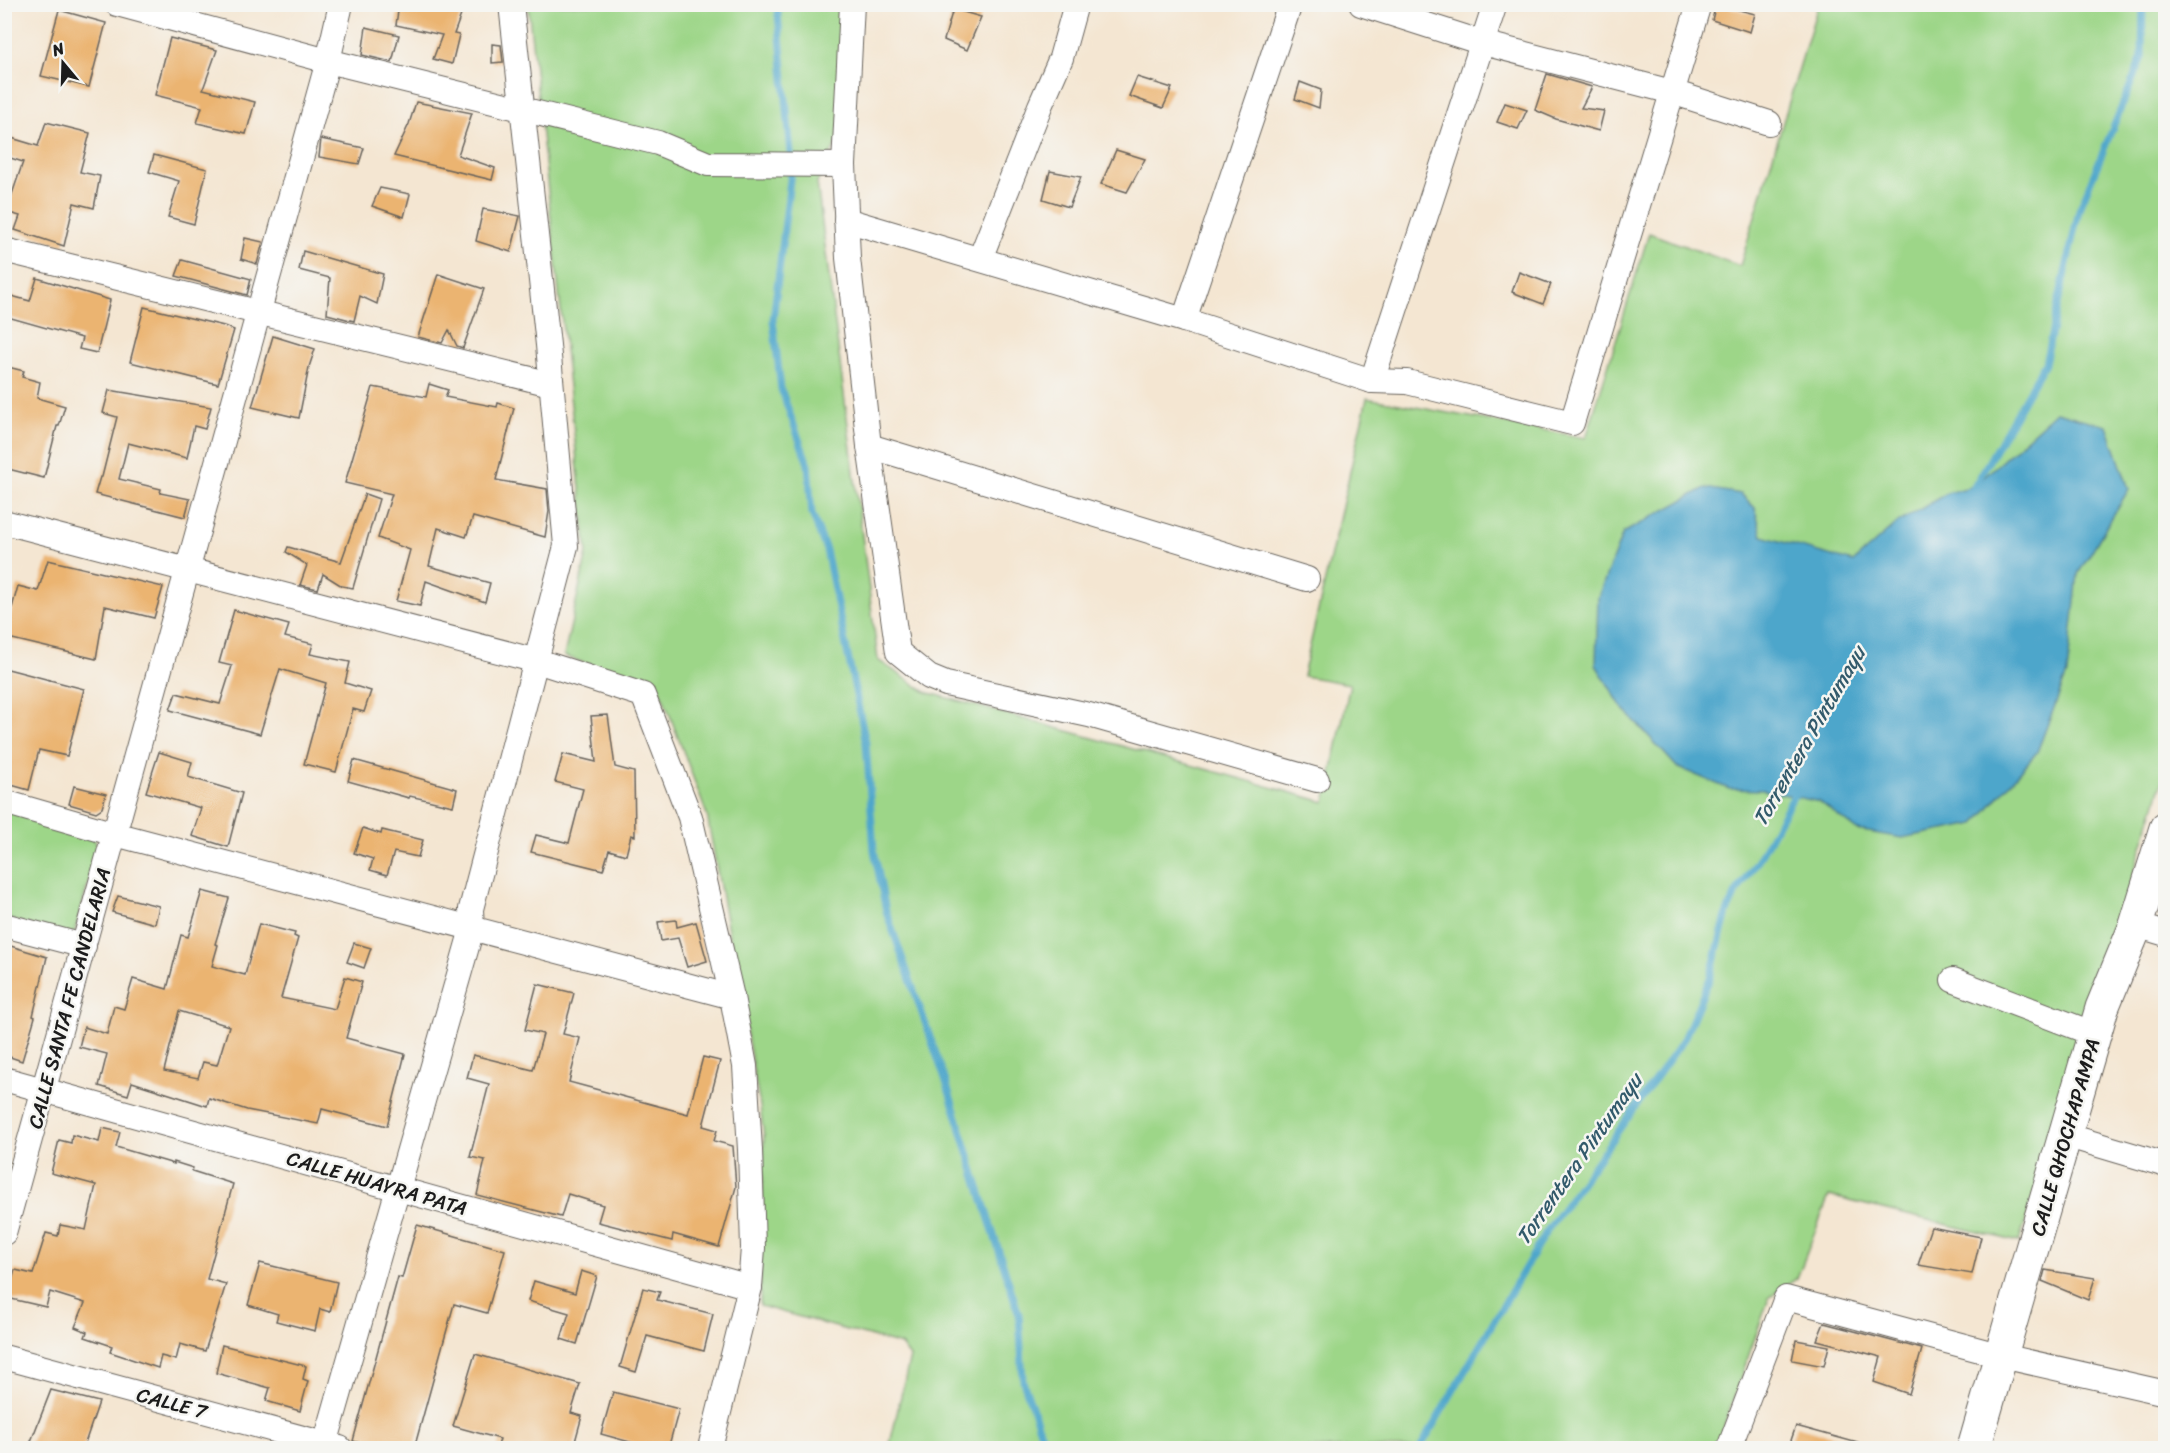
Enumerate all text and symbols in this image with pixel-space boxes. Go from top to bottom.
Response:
north arrow [33,33,93,93]
text: N [47,33,69,65]
water label: Torrentera Pintumayu [1742,636,1878,833]
street label: CALLE SANTA FE CANDELARIA [18,864,121,1133]
street label: CALLE QHOCHAPAMPA [2021,1034,2110,1240]
water label: Torrentera Pintumayu [1505,1063,1654,1253]
street label: CALLE HUAYRA PATA [283,1141,471,1226]
street label: CALLE 7 [133,1377,213,1430]

